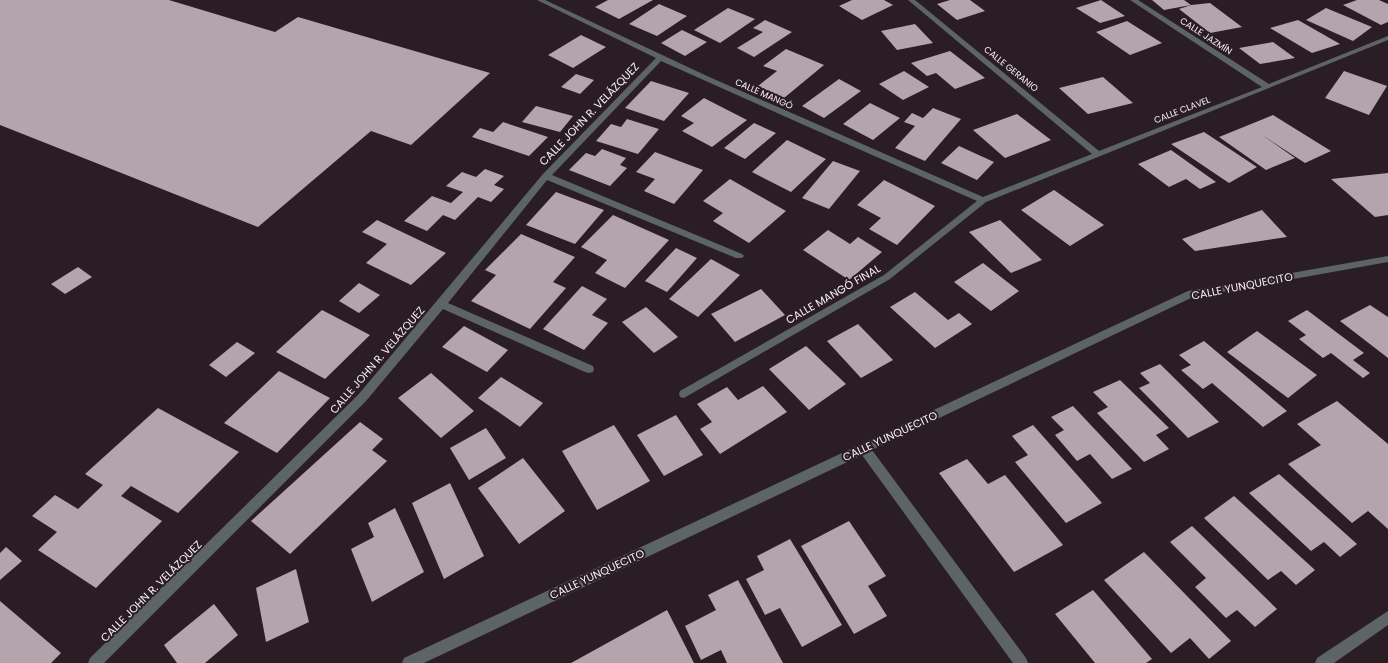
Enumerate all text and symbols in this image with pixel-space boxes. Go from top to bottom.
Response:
street label: CALLE JAZMÍN [1178,15,1234,57]
street label: CALLE GERANIO [981,43,1041,95]
street label: CALLE JOHN R. VELÁZQUEZ [535,59,643,169]
street label: CALLE MANGÓ [733,76,795,112]
street label: CALLE CLAVEL [1152,94,1212,126]
street label: CALLE MANGÓ FINAL [783,260,883,328]
street label: CALLE YUNQUECITO [1190,268,1294,304]
street label: CALLE JOHN R. VELÁZQUEZ [326,303,428,417]
street label: CALLE YUNQUECITO [840,407,940,465]
street label: CALLE JOHN R. VELÁZQUEZ [97,537,205,645]
street label: CALLE YUNQUECITO [547,545,647,603]

